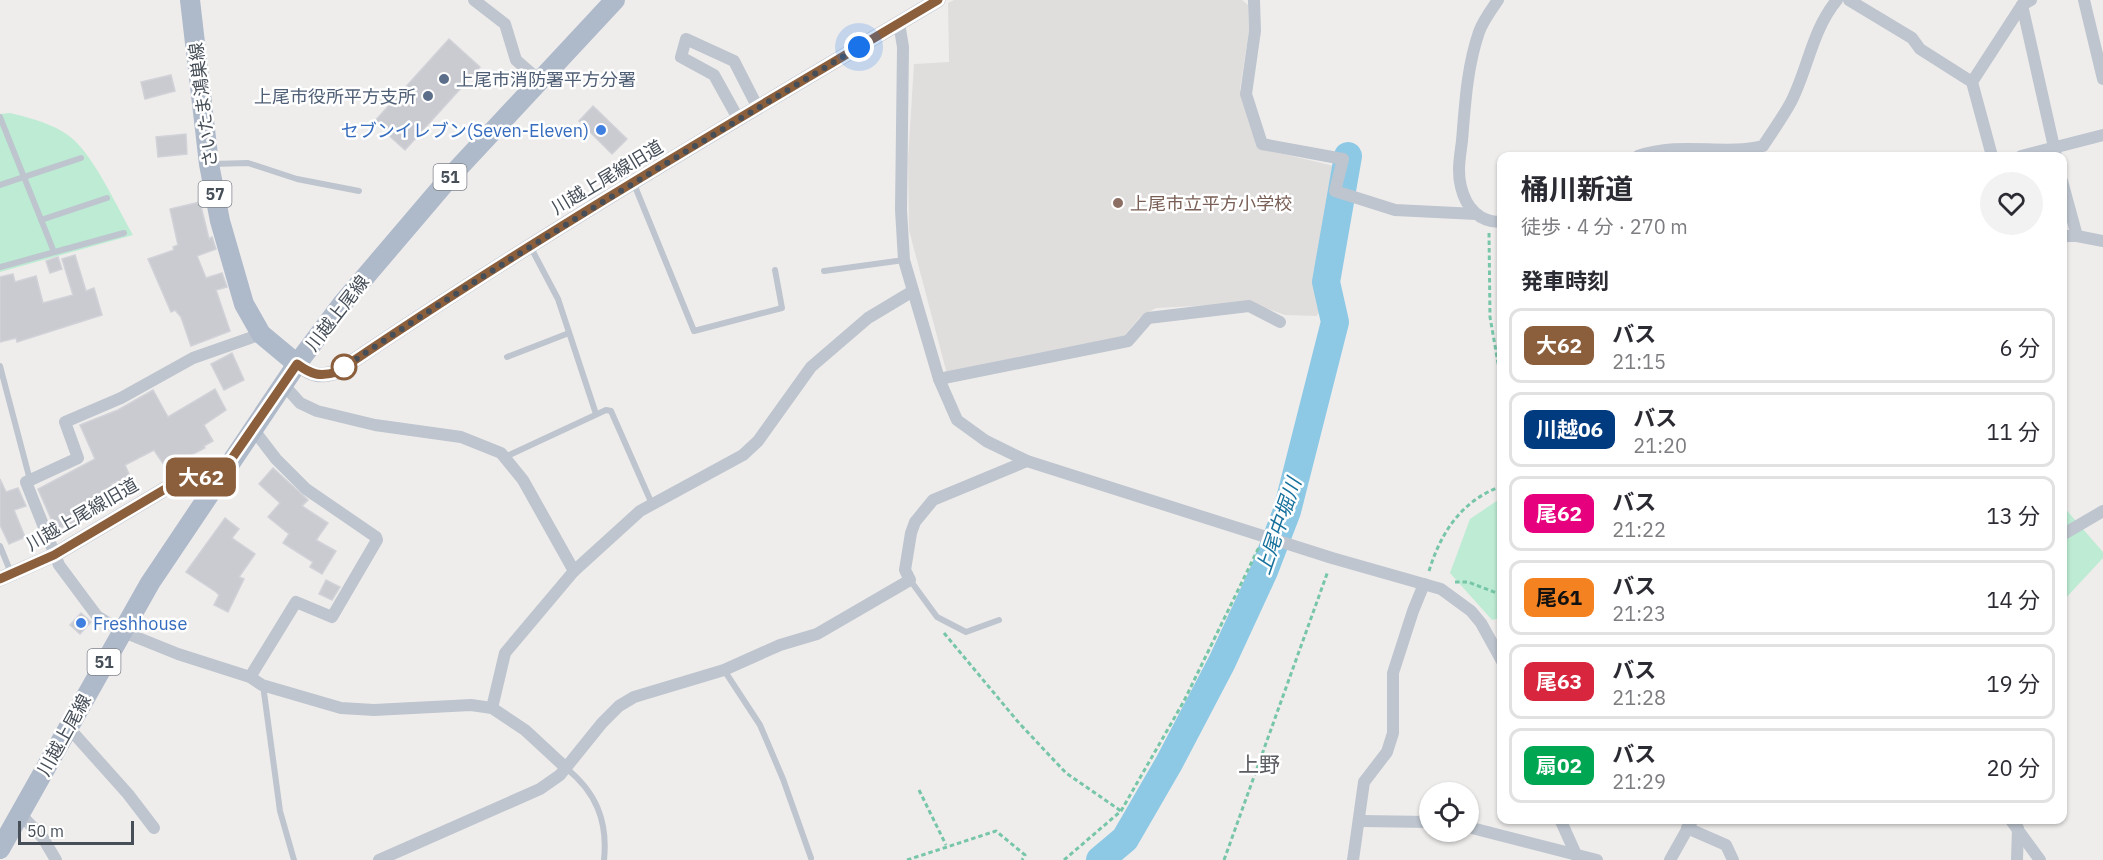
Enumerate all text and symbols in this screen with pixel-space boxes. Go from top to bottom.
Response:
your location [844,32,874,62]
street label: さいたま鴻巣線 [184,41,222,169]
place label: 上尾市消防署平方分署 [456,68,636,91]
marker: 上尾市消防署平方分署 [437,72,451,86]
place label: 上尾市役所平方支所 [254,85,416,108]
marker: 上尾市役所平方支所 [421,89,435,103]
place label: セブンイレブン(Seven-Eleven) [341,119,589,142]
marker: セブンイレブン(Seven-Eleven) [594,123,608,137]
street label: 川越上尾線旧道 [547,135,667,219]
road number: 51 [434,164,466,190]
text: 桶川新道 [1521,170,1633,207]
button: heart [1980,172,2043,235]
road number: 57 [198,181,232,207]
place label: 上尾市立平方小学校 [1130,192,1292,215]
marker: 上尾市立平方小学校 [1111,196,1125,210]
text: 徒歩 · 4 分 · 270 m [1521,213,1688,240]
text: 発車時刻 [1521,266,1609,295]
street label: 川越上尾線 [300,270,374,356]
text: バス [1612,319,1656,348]
text: 大62 [1536,331,1582,359]
text: 6 分 [2000,333,2040,362]
text: 21:15 [1612,348,1666,375]
unlabelled marker [331,354,357,380]
text: バス [1633,403,1677,432]
text: 川越06 [1536,415,1603,443]
text: 11 分 [1986,417,2040,446]
text: 21:20 [1633,432,1687,459]
line badge: 大62 [166,458,236,496]
text: 大62 [178,463,224,491]
water label: 上尾中堀川 [1249,472,1308,578]
street label: 川越上尾線旧道 [22,473,142,555]
text: バス [1612,487,1656,516]
text: 尾62 [1536,499,1582,527]
text: 13 分 [1986,501,2040,530]
text: 21:22 [1612,516,1666,543]
text: バス [1612,571,1656,600]
text: 尾61 [1536,583,1582,611]
text: 14 分 [1986,585,2040,614]
text: 21:23 [1612,600,1666,627]
place label: Freshhouse [93,612,187,635]
marker: Freshhouse [74,616,88,630]
road number: 51 [88,649,120,675]
text: バス [1612,655,1656,684]
text: 尾63 [1536,667,1582,695]
text: 19 分 [1986,669,2040,698]
text: 21:28 [1612,684,1666,711]
street label: 川越上尾線 [32,690,96,780]
text: バス [1612,739,1656,768]
district label: 上野 [1238,750,1280,778]
text: 扇02 [1536,751,1582,779]
text: 20 分 [1986,753,2040,782]
text: 21:29 [1612,768,1666,795]
map controls [1419,782,1479,842]
button: locate [1419,782,1479,842]
scale bar [18,818,134,846]
text: 50 m [27,821,64,841]

